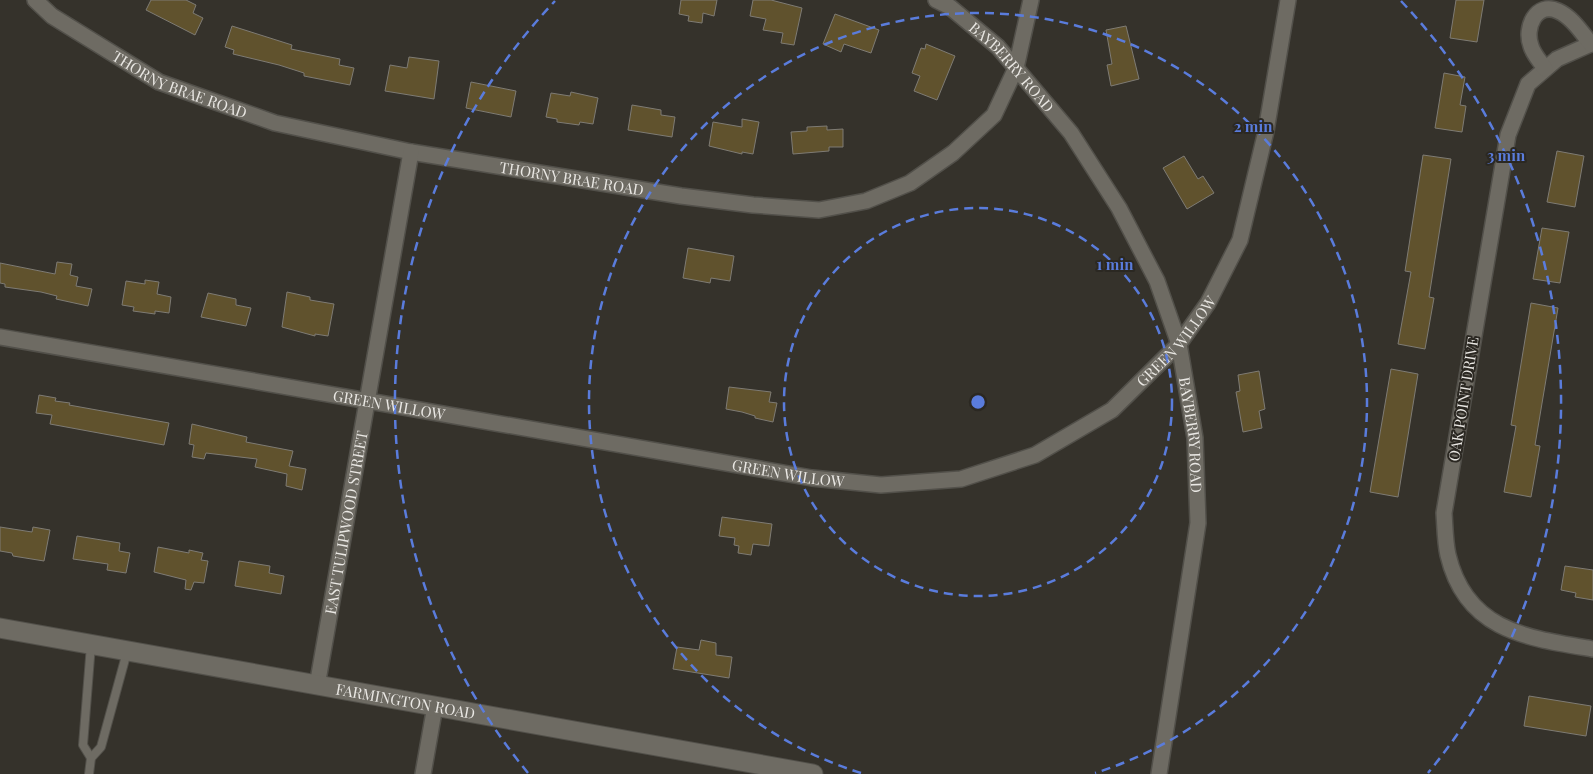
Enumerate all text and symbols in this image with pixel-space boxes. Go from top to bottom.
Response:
street label: BAYBERRY ROAD [965,17,1059,116]
street label: THORNY BRAE ROAD [109,46,250,122]
text: 2 min [1234,116,1273,136]
text: 3 min [1487,145,1526,165]
street label: THORNY BRAE ROAD [498,157,645,200]
text: 1 min [1097,254,1134,274]
street label: GREEN WILLOW [1132,291,1220,391]
street label: OAK POINT DRIVE [1443,335,1483,463]
street label: BAYBERRY ROAD [1175,375,1207,493]
street label: GREEN WILLOW [332,385,447,424]
centre of rings [969,393,987,411]
street label: EAST TULIPWOOD STREET [320,429,372,616]
street label: GREEN WILLOW [731,454,846,491]
street label: FARMINGTON ROAD [334,678,477,723]

